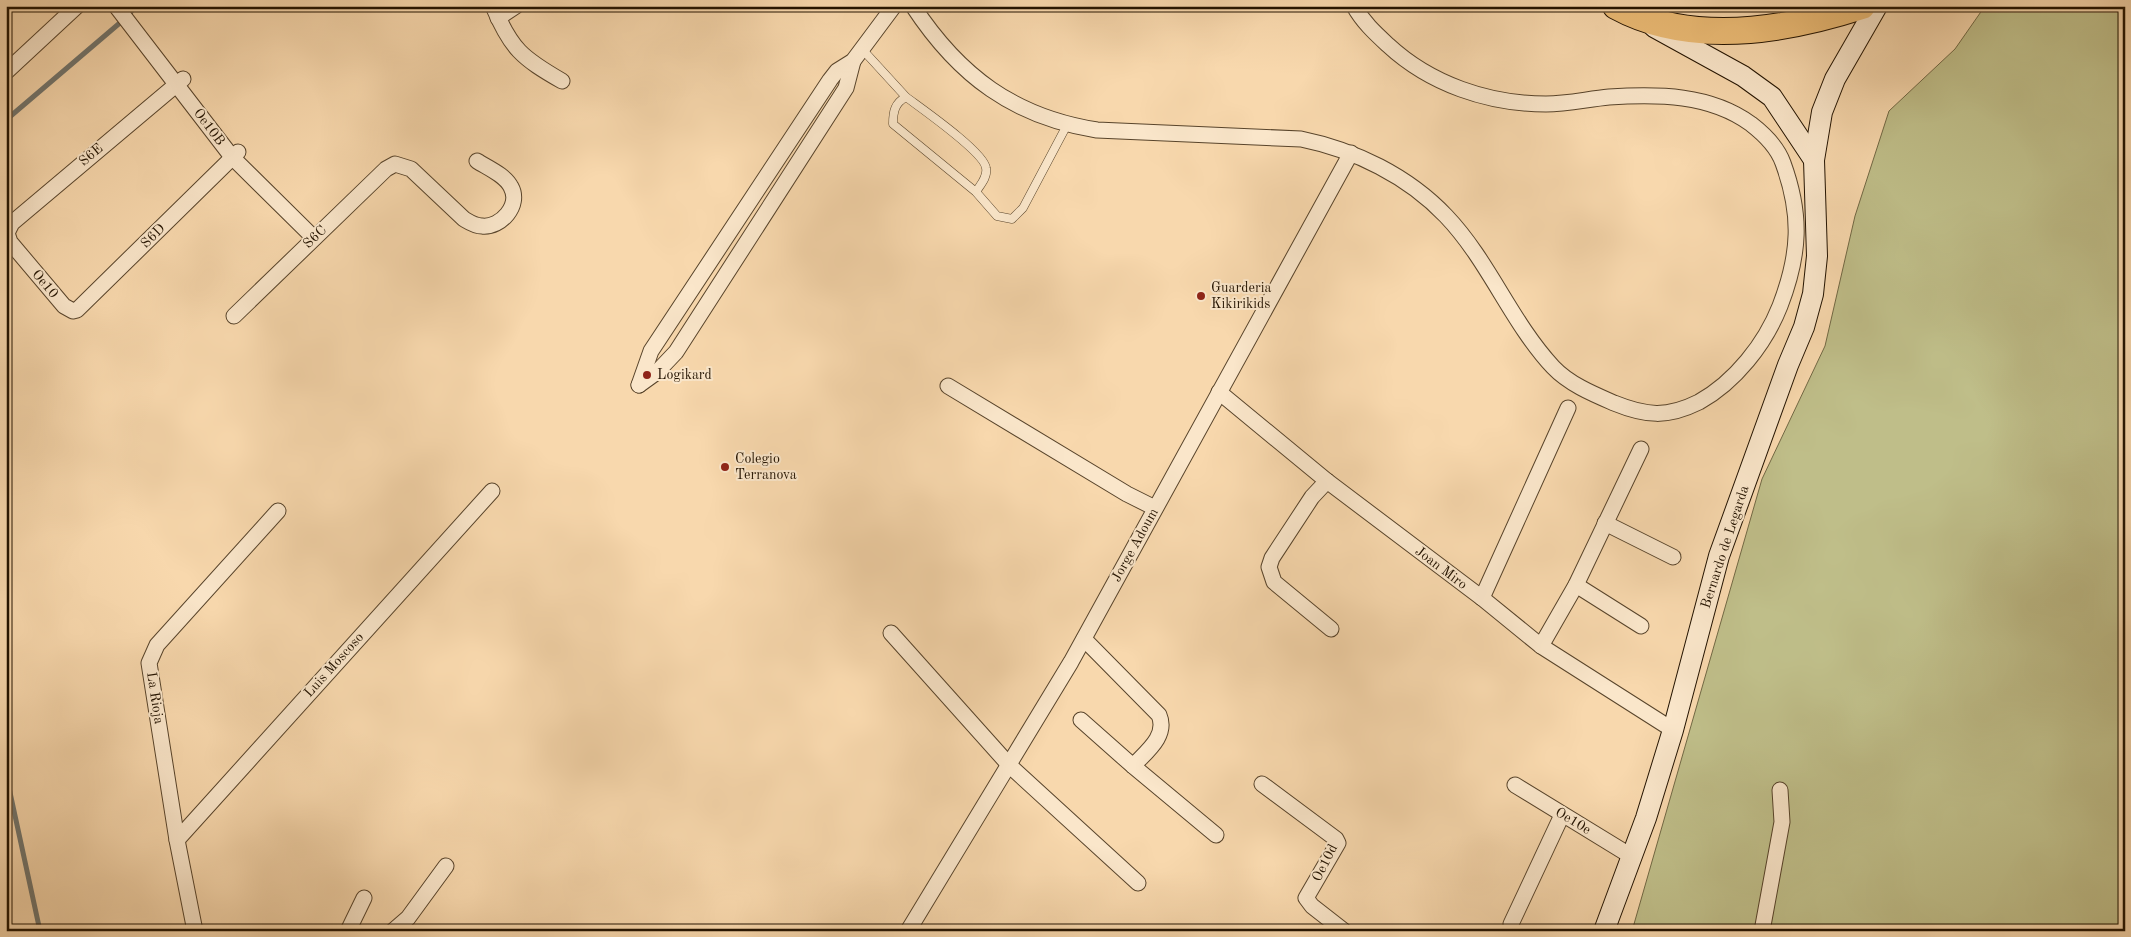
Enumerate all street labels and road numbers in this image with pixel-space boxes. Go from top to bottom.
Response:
street label: Oe10B [191,106,227,148]
street label: S6E [76,141,106,169]
street label: S6D [138,221,168,251]
street label: S6C [301,223,329,251]
street label: Oe10 [29,267,61,301]
street label: Bernardo de Legarda [1699,484,1751,610]
street label: Jorge Adoum [1109,506,1161,584]
street label: Joan Miro [1412,544,1470,592]
street label: Luis Moscoso [302,630,366,700]
street label: La Rioja [144,671,166,725]
street label: Oe10e [1553,805,1593,837]
street label: Oe10d [1310,842,1340,884]

